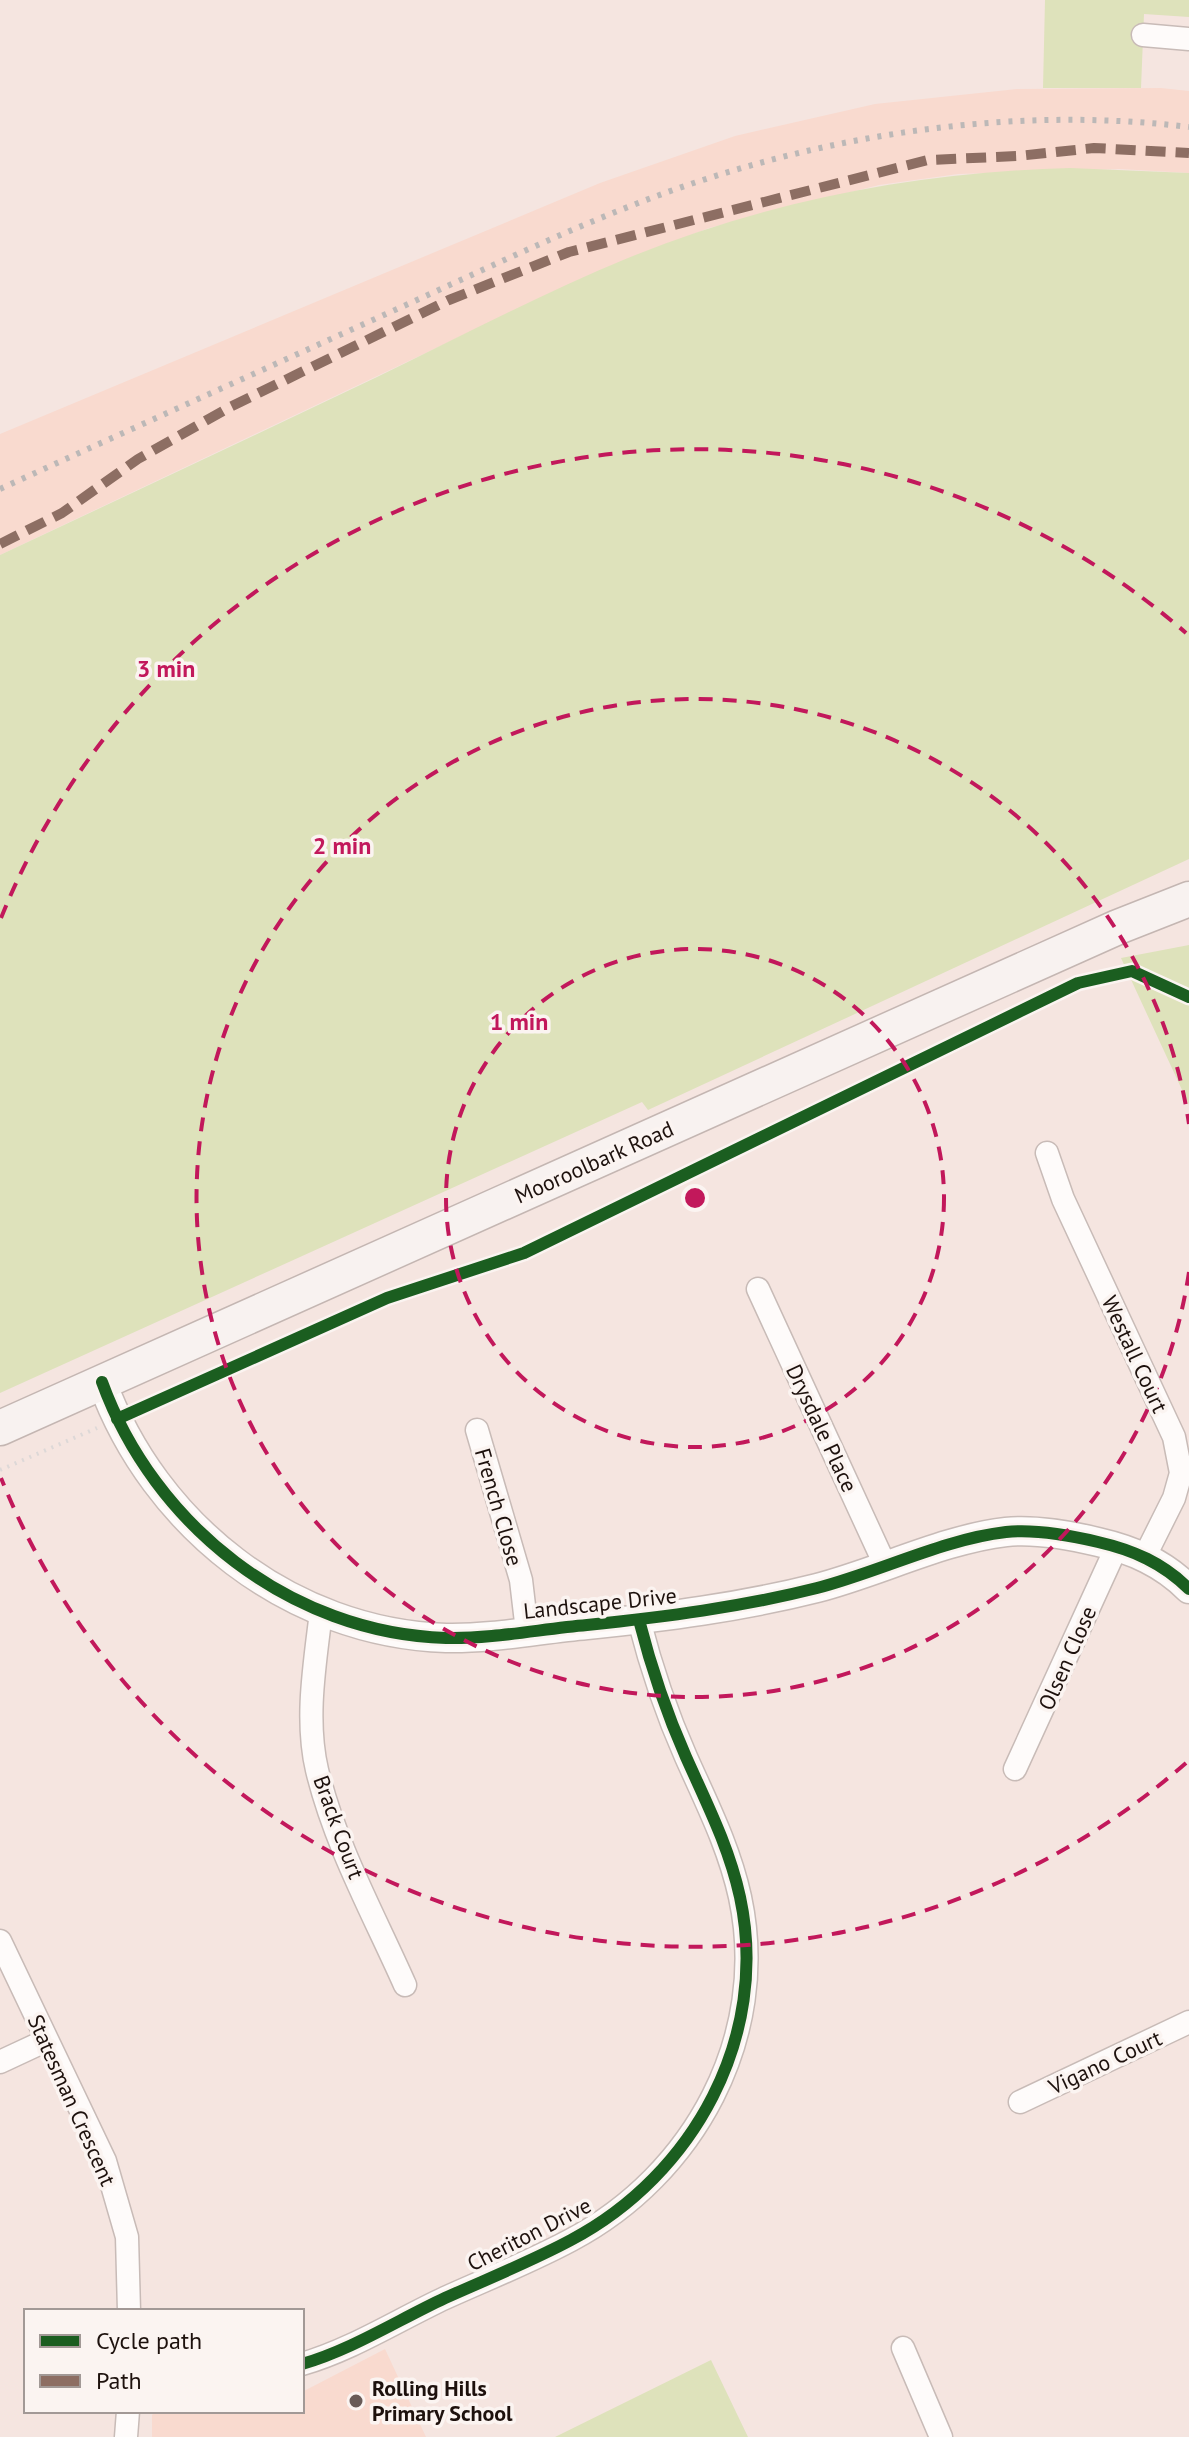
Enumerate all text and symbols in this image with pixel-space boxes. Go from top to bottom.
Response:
text: 3 min [137,653,195,684]
text: 2 min [313,830,371,861]
text: 1 min [490,1006,548,1037]
street label: Mooroolbark Road [510,1114,678,1210]
centre of rings [681,1184,709,1212]
street label: Westall Court [1096,1291,1175,1417]
street label: Drysdale Place [780,1360,864,1496]
street label: French Close [469,1445,529,1569]
street label: Landscape Drive [522,1581,678,1625]
street label: Olsen Close [1032,1602,1102,1714]
street label: Brack Court [307,1771,371,1883]
street label: Statesman Crescent [22,2010,123,2190]
street label: Vigano Court [1043,2023,1167,2101]
street label: Cheriton Drive [462,2191,596,2277]
legend [24,2309,304,2413]
text: Cycle path [96,2325,202,2356]
text: Path [96,2365,142,2396]
place label: Rolling Hills Primary School [372,2374,513,2427]
marker: Rolling Hills Primary School [347,2392,365,2410]

